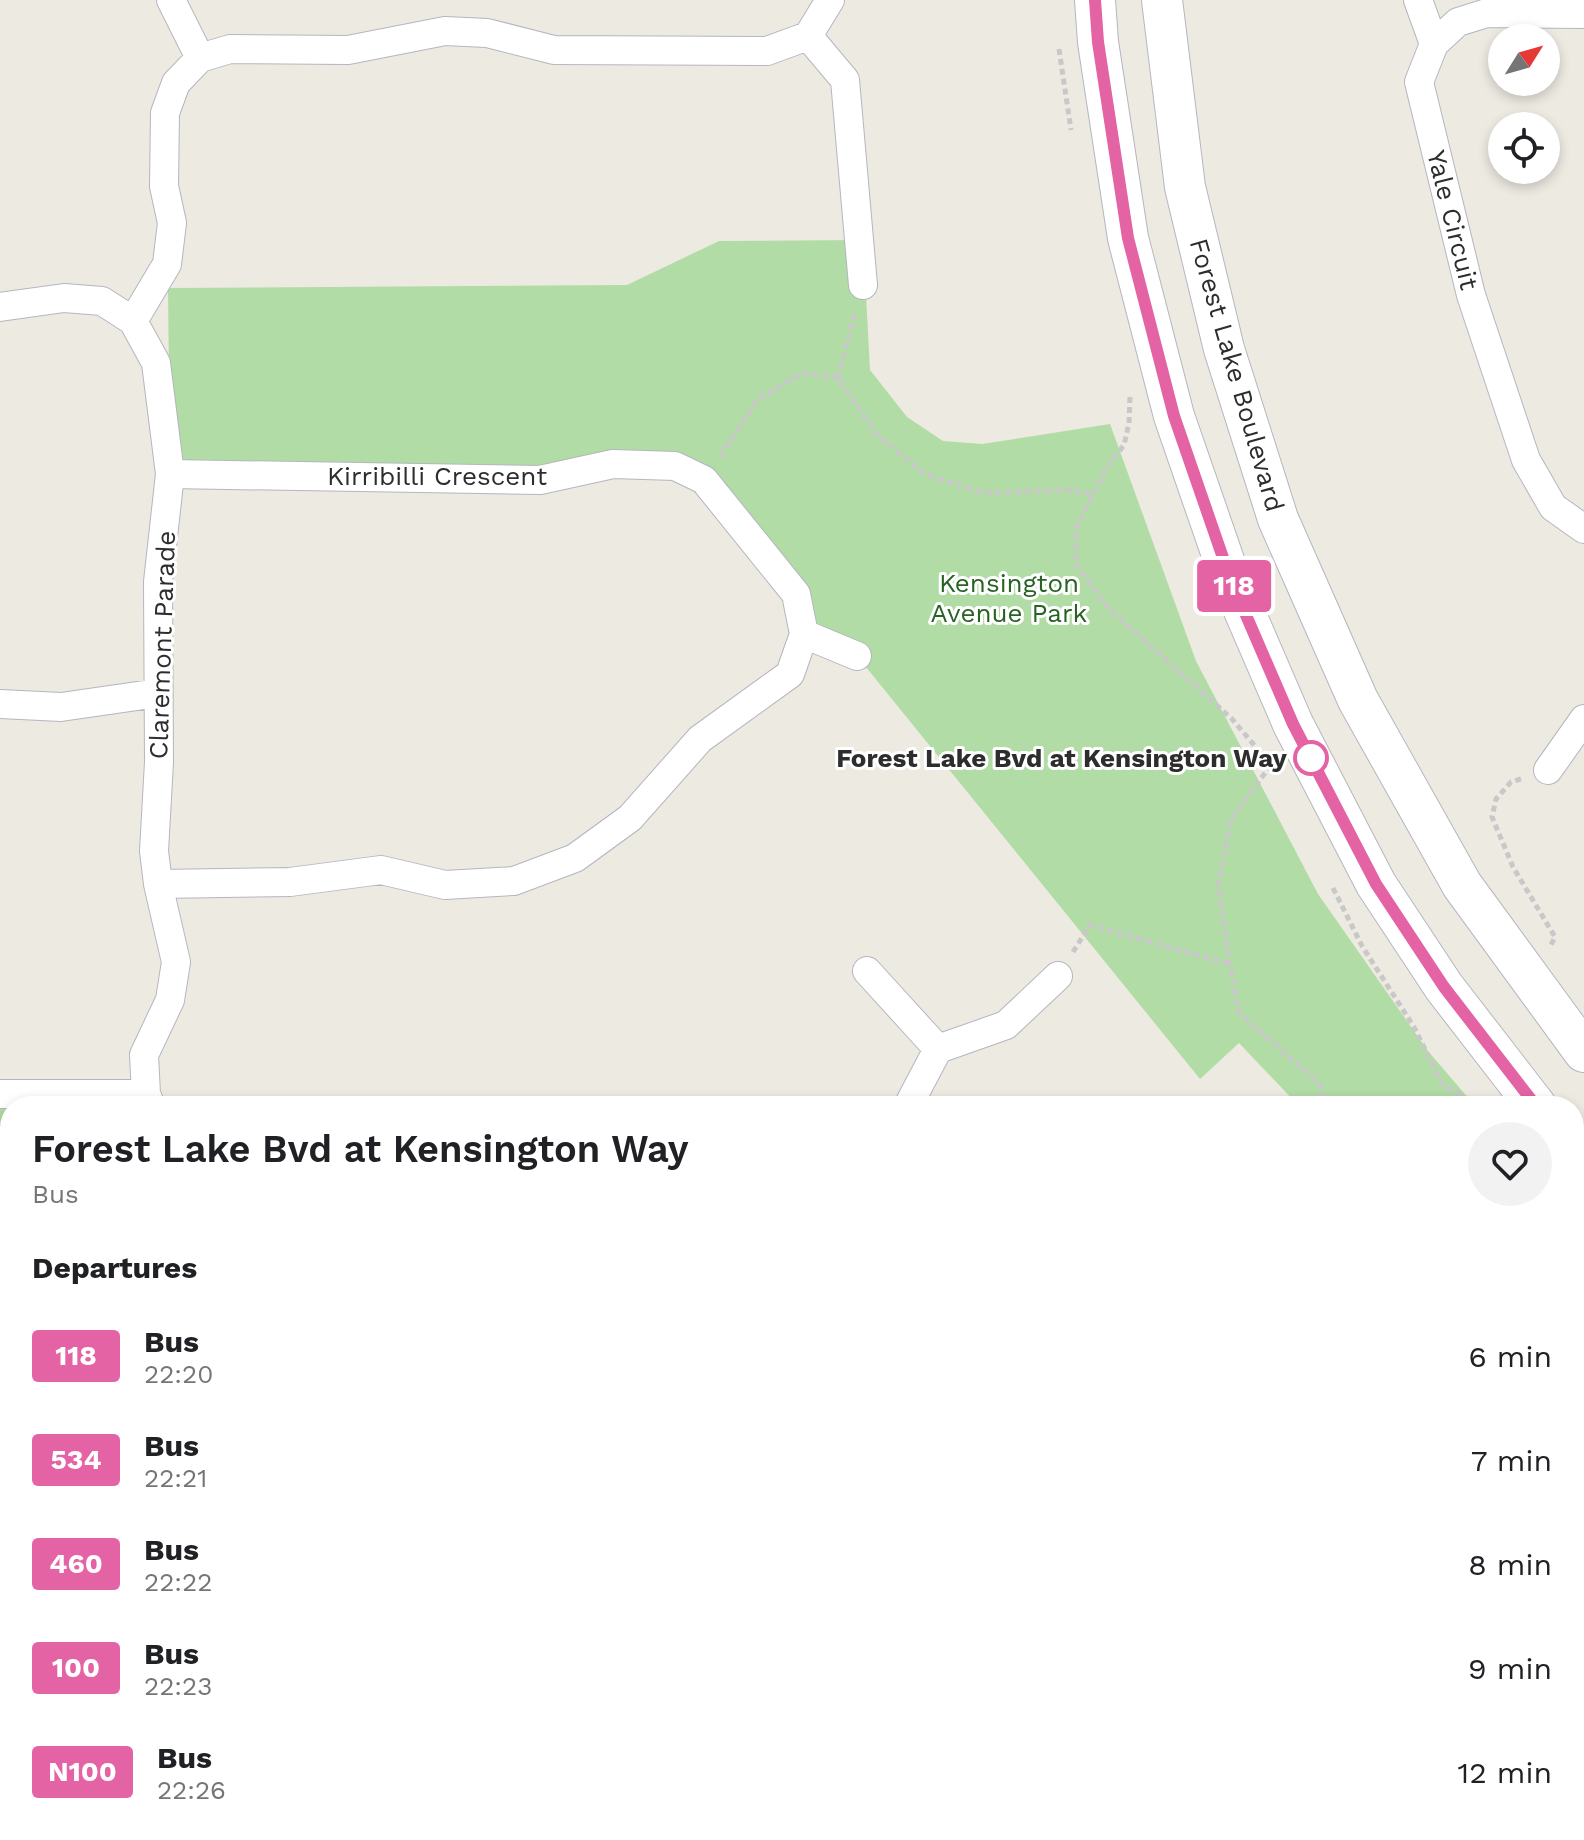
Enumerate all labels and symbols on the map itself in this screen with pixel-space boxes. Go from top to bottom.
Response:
north arrow [1488,24,1560,96]
street label: Yale Circuit [1421,147,1485,293]
street label: Forest Lake Boulevard [1184,235,1290,515]
street label: Kirribilli Crescent [327,461,547,491]
street label: Claremont Parade [143,530,181,760]
line badge: 118 [1188,560,1280,612]
park label: Kensington Avenue Park [931,568,1088,628]
marker: Forest Lake Bvd at Kensington Way [1294,741,1328,775]
place label: Forest Lake Bvd at Kensington Way [836,743,1287,773]

